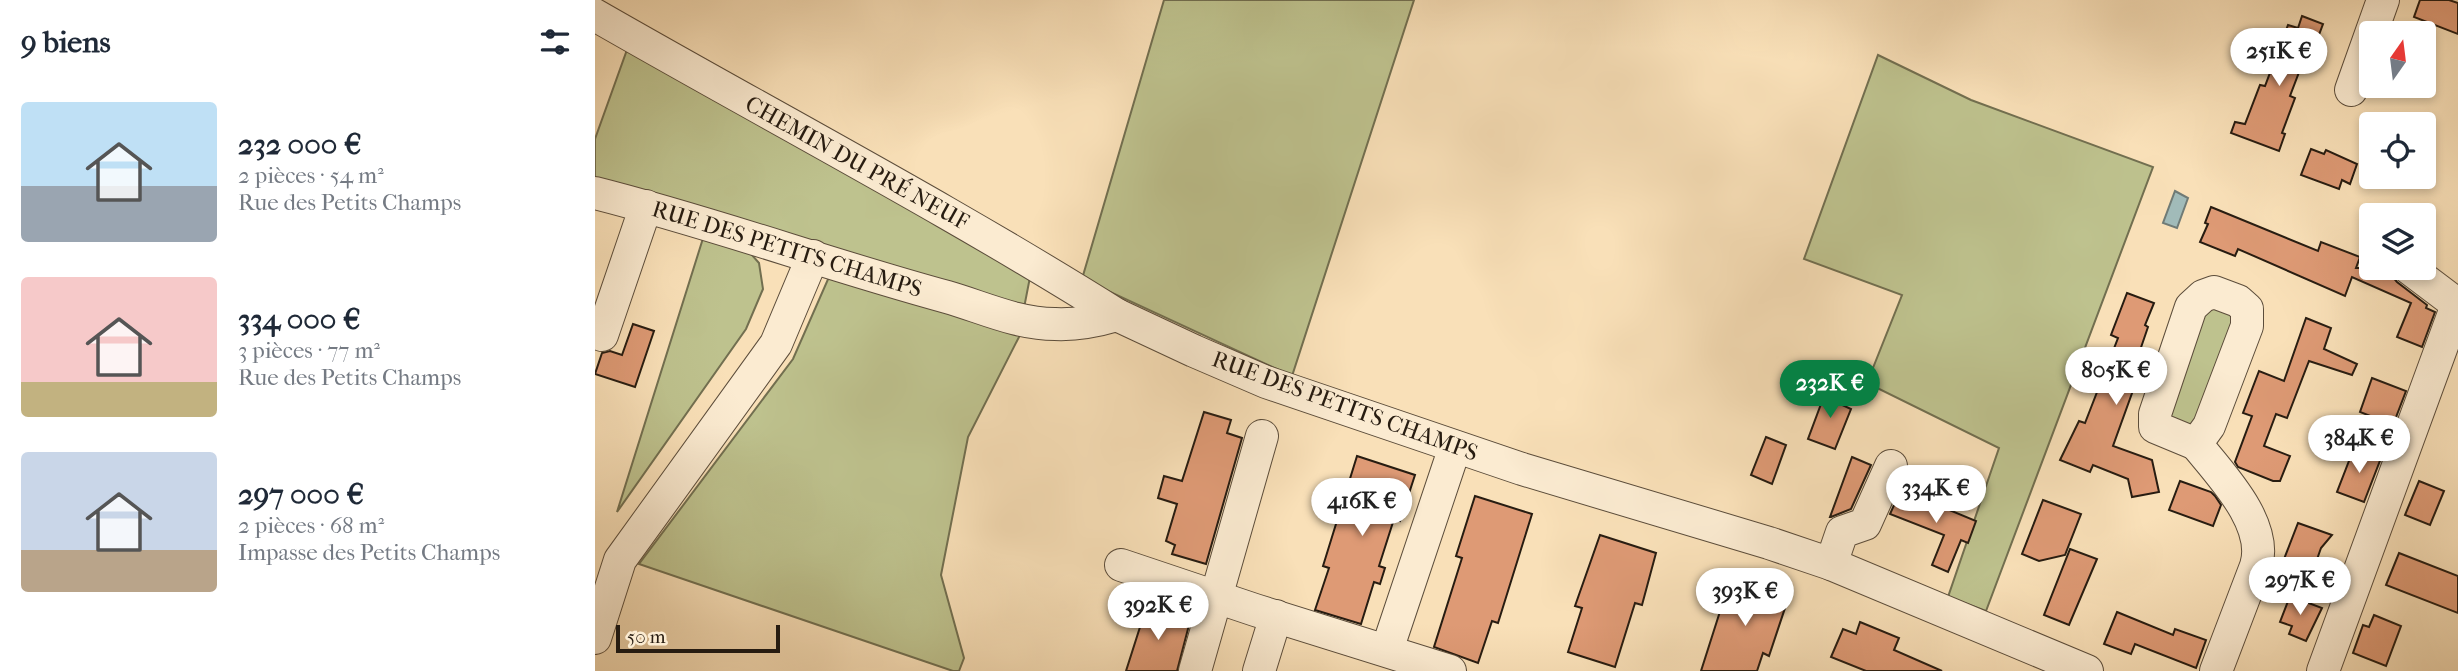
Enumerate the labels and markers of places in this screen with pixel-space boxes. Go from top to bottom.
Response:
pin: 251K € [2222,28,2336,88]
pin: 805K € [2059,348,2173,407]
pin: 232K € [1773,360,1887,420]
pin: 384K € [2302,416,2416,475]
pin: 334K € [1879,466,1993,525]
pin: 416K € [1305,478,1419,538]
pin: 297K € [2243,558,2357,617]
pin: 393K € [1688,568,1802,628]
pin: 392K € [1101,582,1215,642]

